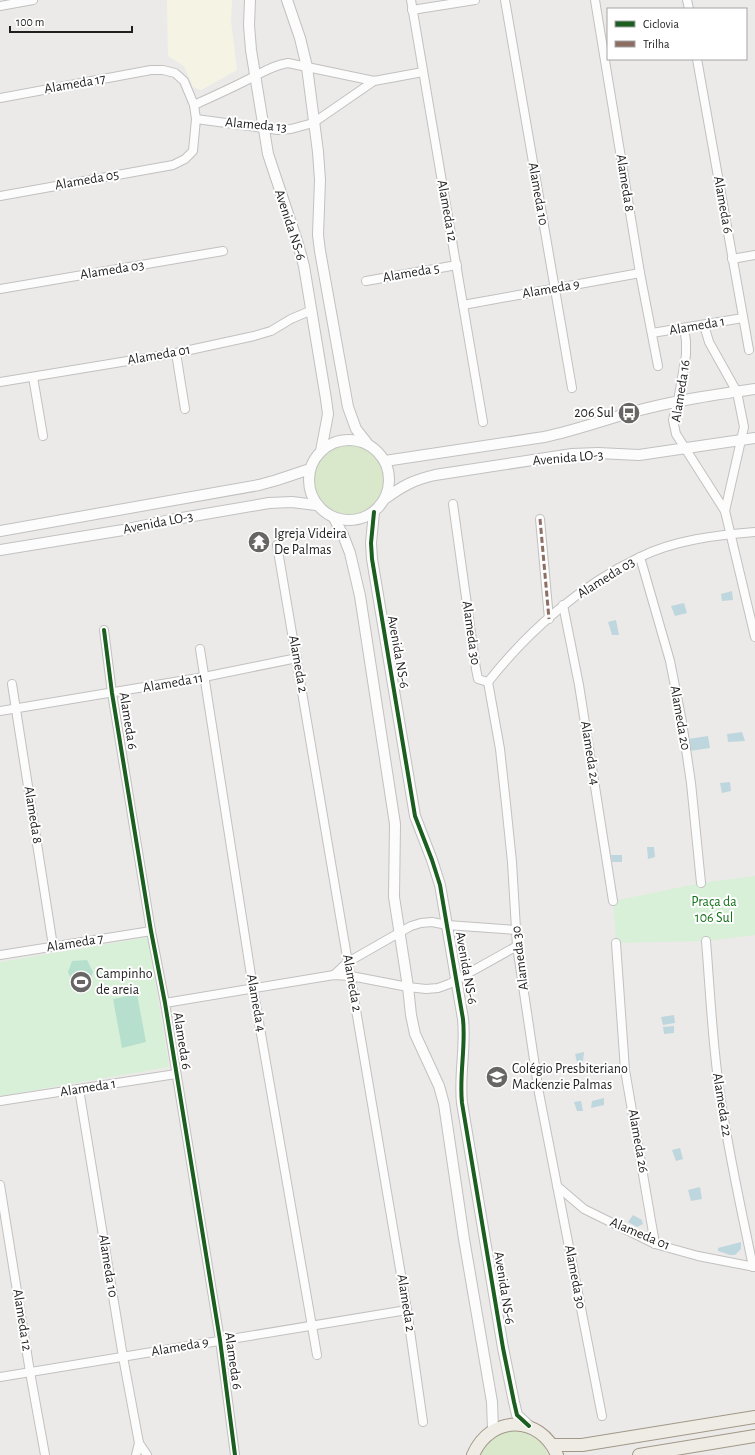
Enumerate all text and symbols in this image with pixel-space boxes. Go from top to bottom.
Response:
scale bar [10,8,132,34]
legend [607,8,747,60]
text: 100 m [16,16,44,28]
text: Ciclovia [643,18,679,30]
text: Trilha [643,38,670,50]
street label: Alameda 17 [43,72,107,96]
street label: Alameda 13 [224,115,288,135]
street label: Alameda 8 [614,153,636,213]
street label: Alameda 10 [526,161,550,227]
street label: Alameda 05 [54,167,120,193]
street label: Alameda 6 [711,175,735,235]
street label: Alameda 12 [435,179,459,243]
street label: Avenida NS-6 [272,188,308,262]
street label: Alameda 03 [79,258,145,282]
street label: Alameda 5 [382,261,441,285]
street label: Alameda 9 [521,277,581,301]
street label: Alameda 1 [668,314,726,338]
street label: Alameda 01 [126,343,192,367]
street label: Alameda 16 [669,359,693,423]
bus stop icon: 206 Sul [616,400,642,426]
place label: 206 Sul [574,406,614,420]
street label: Avenida LO-3 [532,448,604,468]
street label: Avenida LO-3 [122,509,194,537]
place label: Igreja Videira De Palmas [274,527,347,557]
temple icon: Igreja Videira De Palmas [246,529,272,555]
street label: Alameda 03 [575,555,637,601]
street label: Alameda 30 [460,600,482,666]
street label: Avenida NS-6 [385,614,411,690]
street label: Alameda 2 [286,634,310,694]
street label: Alameda 11 [142,671,204,695]
street label: Alameda 20 [667,685,693,751]
street label: Alameda 6 [117,691,139,751]
street label: Alameda 24 [578,720,602,786]
street label: Alameda 8 [22,785,44,845]
park label: Praça da 106 Sul [691,895,737,925]
street label: Alameda 30 [509,925,531,991]
street label: Avenida NS-6 [453,930,479,1006]
street label: Alameda 7 [46,932,105,954]
street label: Alameda 2 [340,953,364,1013]
place label: Campinho de areia [96,967,153,997]
sports icon: Campinho de areia [68,969,94,995]
street label: Alameda 4 [244,973,268,1033]
street label: Alameda 6 [171,1011,193,1071]
place label: Colégio Presbiteriano Mackenzie Palmas [512,1062,628,1092]
school or university icon: Colégio Presbiteriano Mackenzie Palmas [484,1064,510,1090]
street label: Alameda 22 [710,1072,734,1138]
street label: Alameda 1 [59,1077,117,1099]
street label: Alameda 26 [626,1108,650,1174]
street label: Alameda 01 [608,1215,672,1253]
street label: Alameda 10 [96,1233,120,1299]
street label: Alameda 30 [562,1244,588,1310]
street label: Avenida NS-6 [491,1251,517,1325]
street label: Alameda 2 [395,1273,417,1333]
street label: Alameda 12 [10,1288,34,1352]
street label: Alameda 6 [222,1331,244,1391]
street label: Alameda 9 [150,1335,210,1359]

